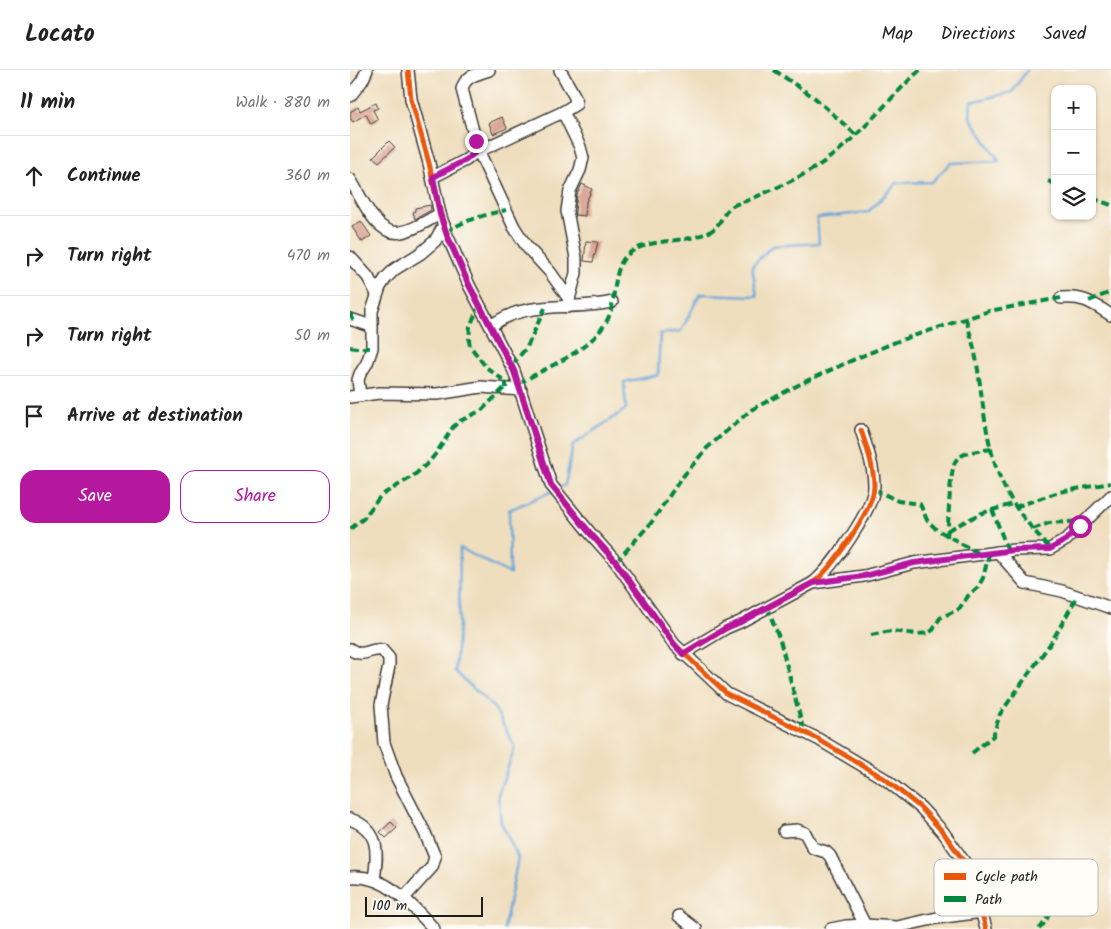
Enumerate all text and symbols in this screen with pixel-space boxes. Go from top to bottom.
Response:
text: Locato [25,15,95,54]
text: Map [881,20,913,49]
text: Directions [941,20,1015,49]
text: Saved [1043,20,1086,49]
map controls [1051,85,1096,220]
button: + [1051,85,1096,130]
text: 11 min [20,86,75,119]
text: Walk · 880 m [236,90,330,115]
route end [465,130,488,153]
button: − [1051,130,1096,175]
text: Continue [67,161,140,191]
icon: ahead [20,162,48,190]
text: 360 m [285,163,330,188]
button: layers [1051,175,1096,220]
text: Turn right [67,241,152,271]
icon: right [20,242,48,270]
text: 470 m [287,243,330,268]
text: Turn right [67,321,152,351]
icon: right [20,322,48,350]
text: 50 m [294,323,330,348]
text: Arrive at destination [67,401,243,431]
icon: arrive [20,402,48,430]
button: Save [20,470,170,523]
button: Share [180,470,330,523]
route start [1069,515,1092,538]
legend [934,859,1098,916]
text: Cycle path [975,866,1038,888]
text: Path [975,889,1002,911]
scale bar [365,894,482,917]
text: 100 m [372,895,407,917]

